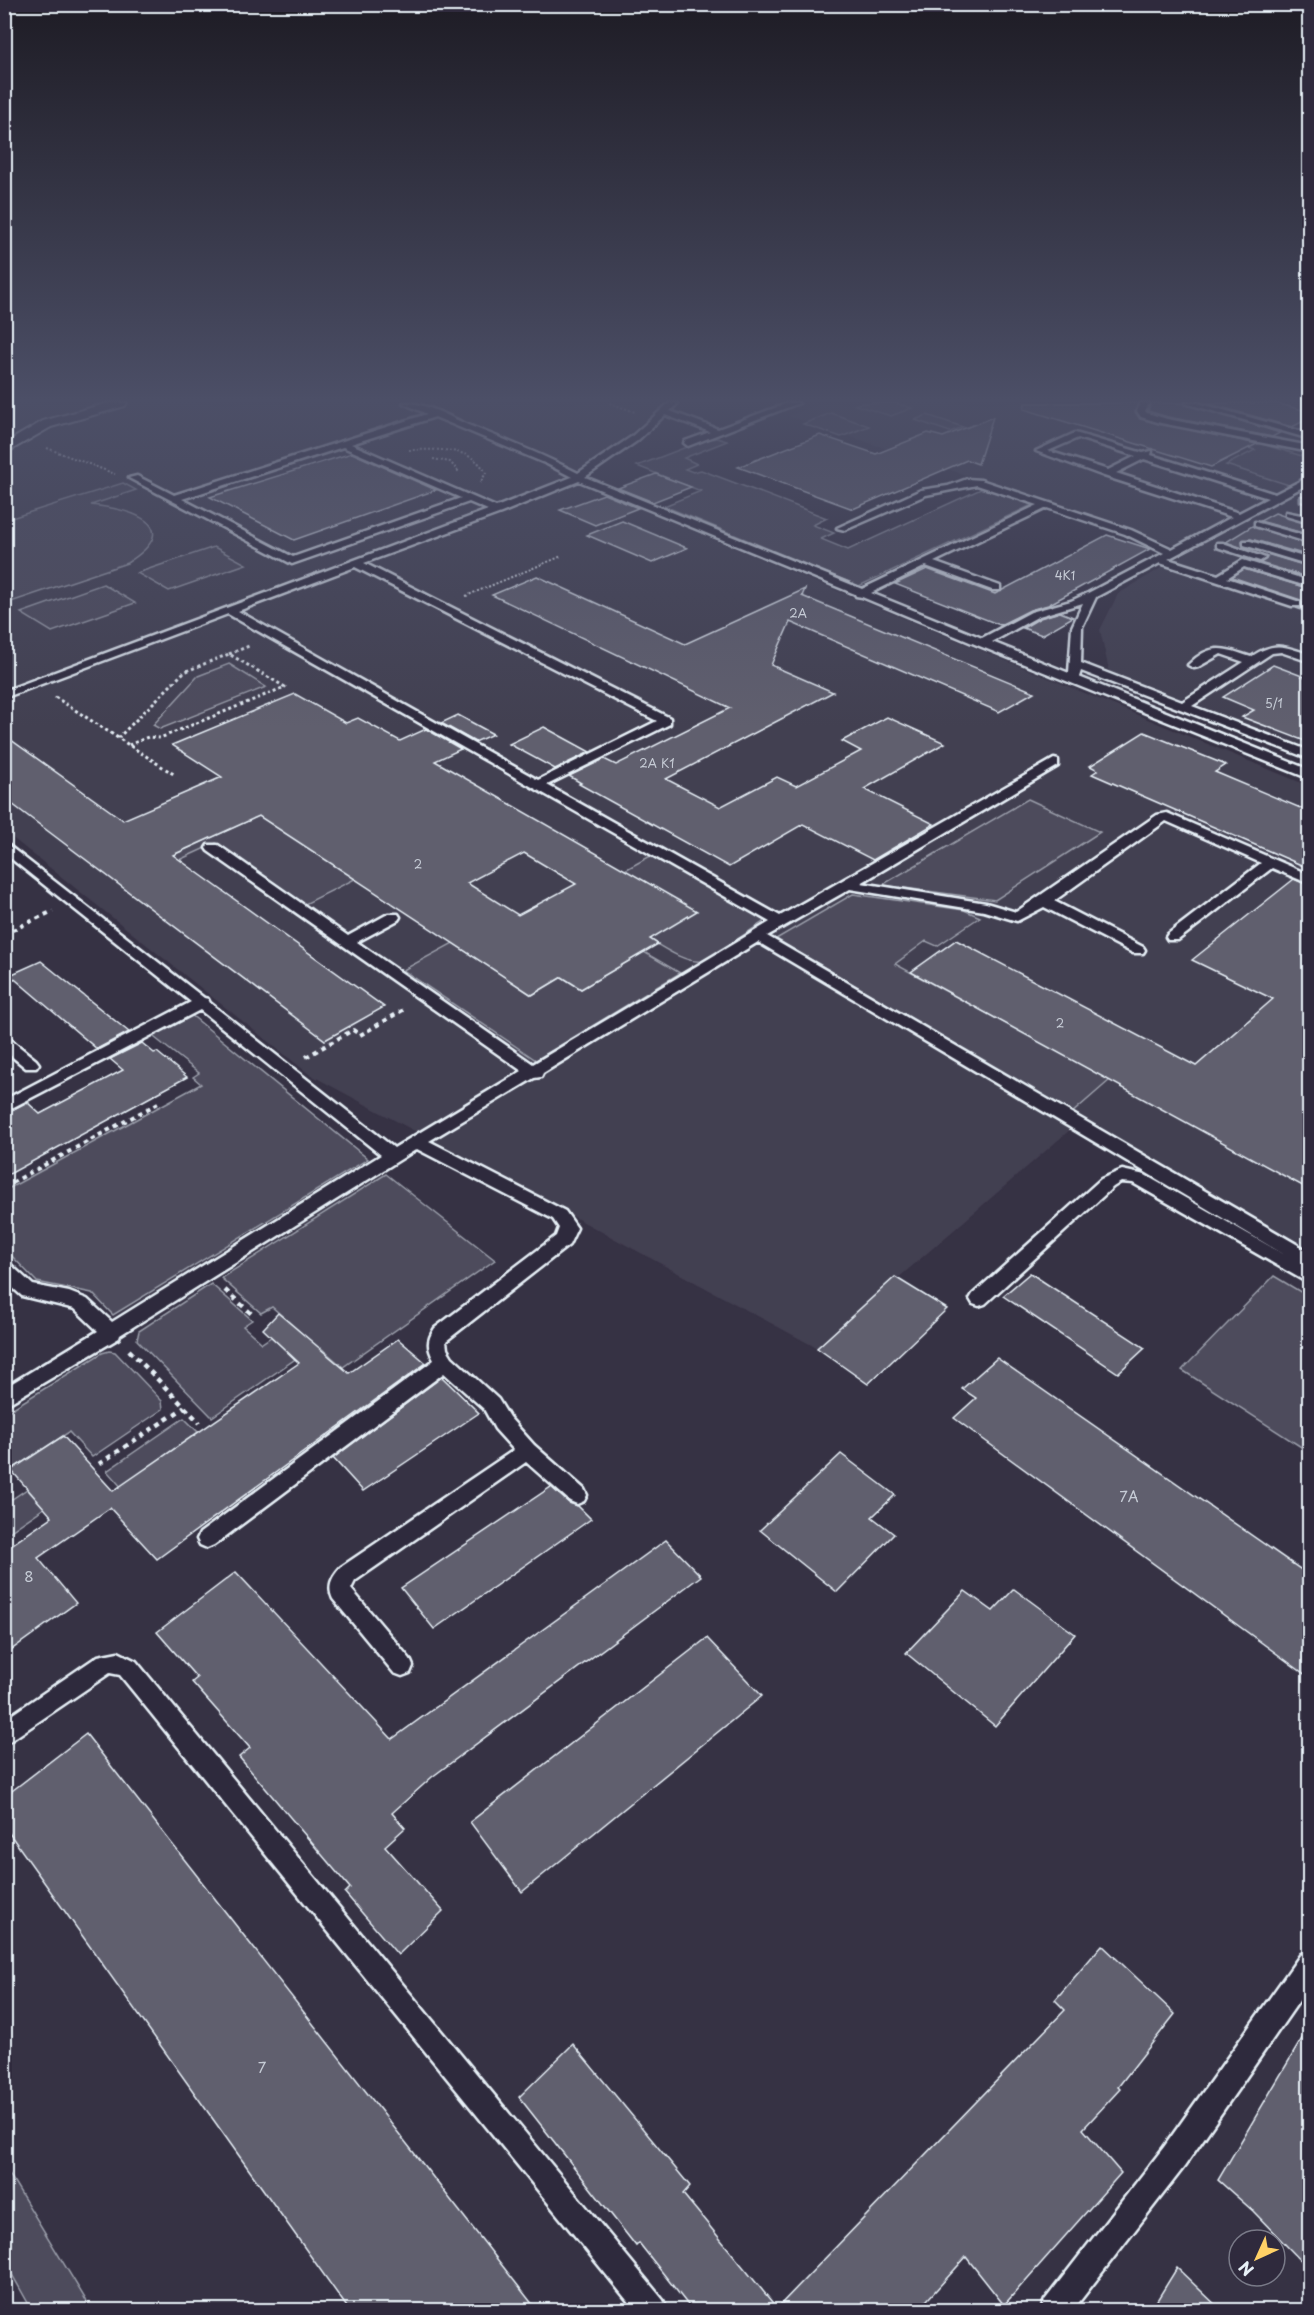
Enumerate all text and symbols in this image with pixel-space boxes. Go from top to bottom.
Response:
house number: 4K1 [1055,566,1075,584]
house number: 2A [789,604,807,622]
house number: 5/1 [1265,694,1283,712]
house number: 2A К1 [639,754,675,772]
house number: 2 [414,855,422,873]
house number: 2 [1056,1014,1064,1032]
house number: 7A [1119,1484,1139,1507]
house number: 8 [24,1564,34,1587]
house number: 7 [258,2055,267,2078]
north arrow [1227,2228,1287,2288]
text: N [1233,2256,1259,2282]

